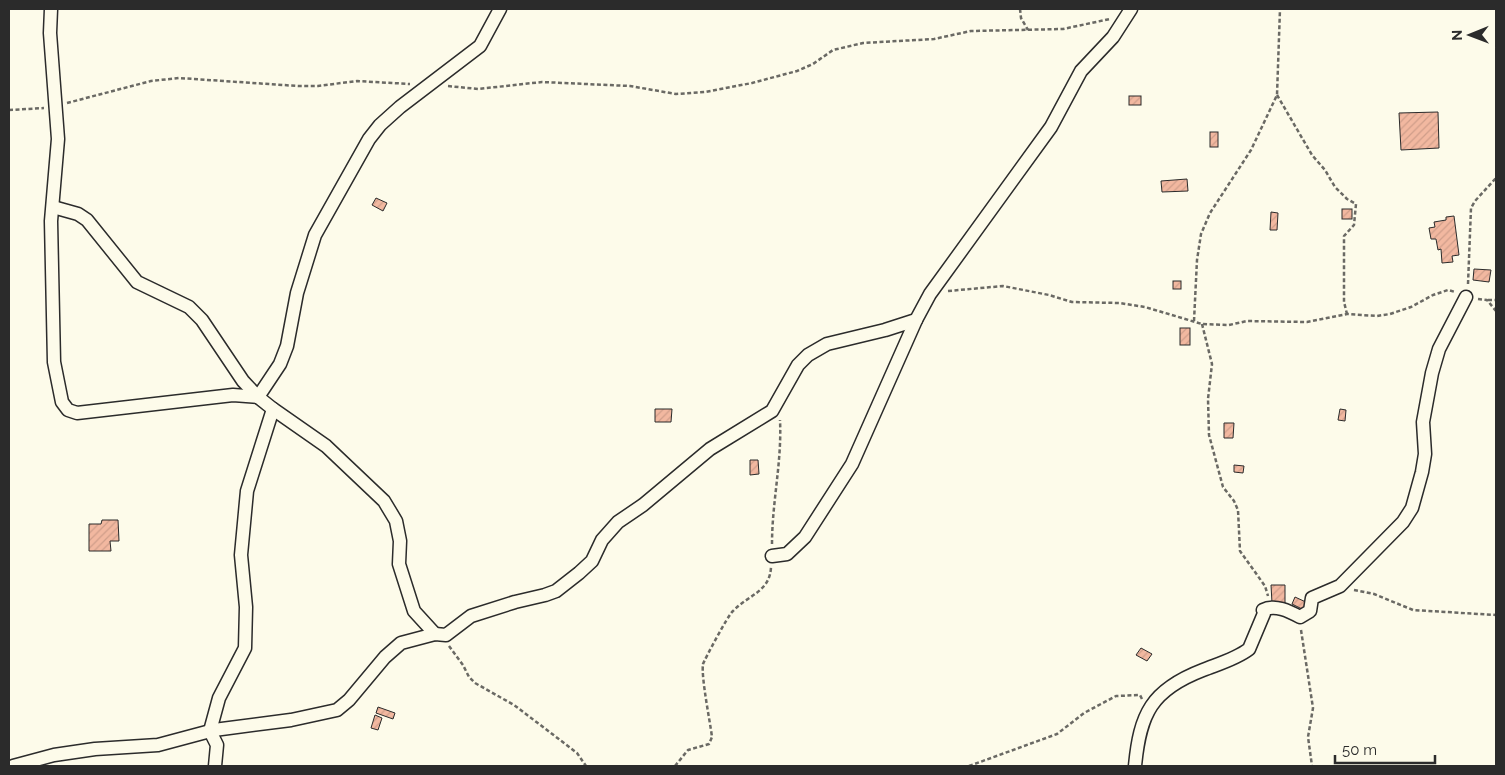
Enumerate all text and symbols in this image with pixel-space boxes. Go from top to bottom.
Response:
north arrow [1445,10,1495,60]
text: N [1449,30,1465,41]
scale bar [1335,732,1435,764]
text: 50 m [1342,741,1377,759]

